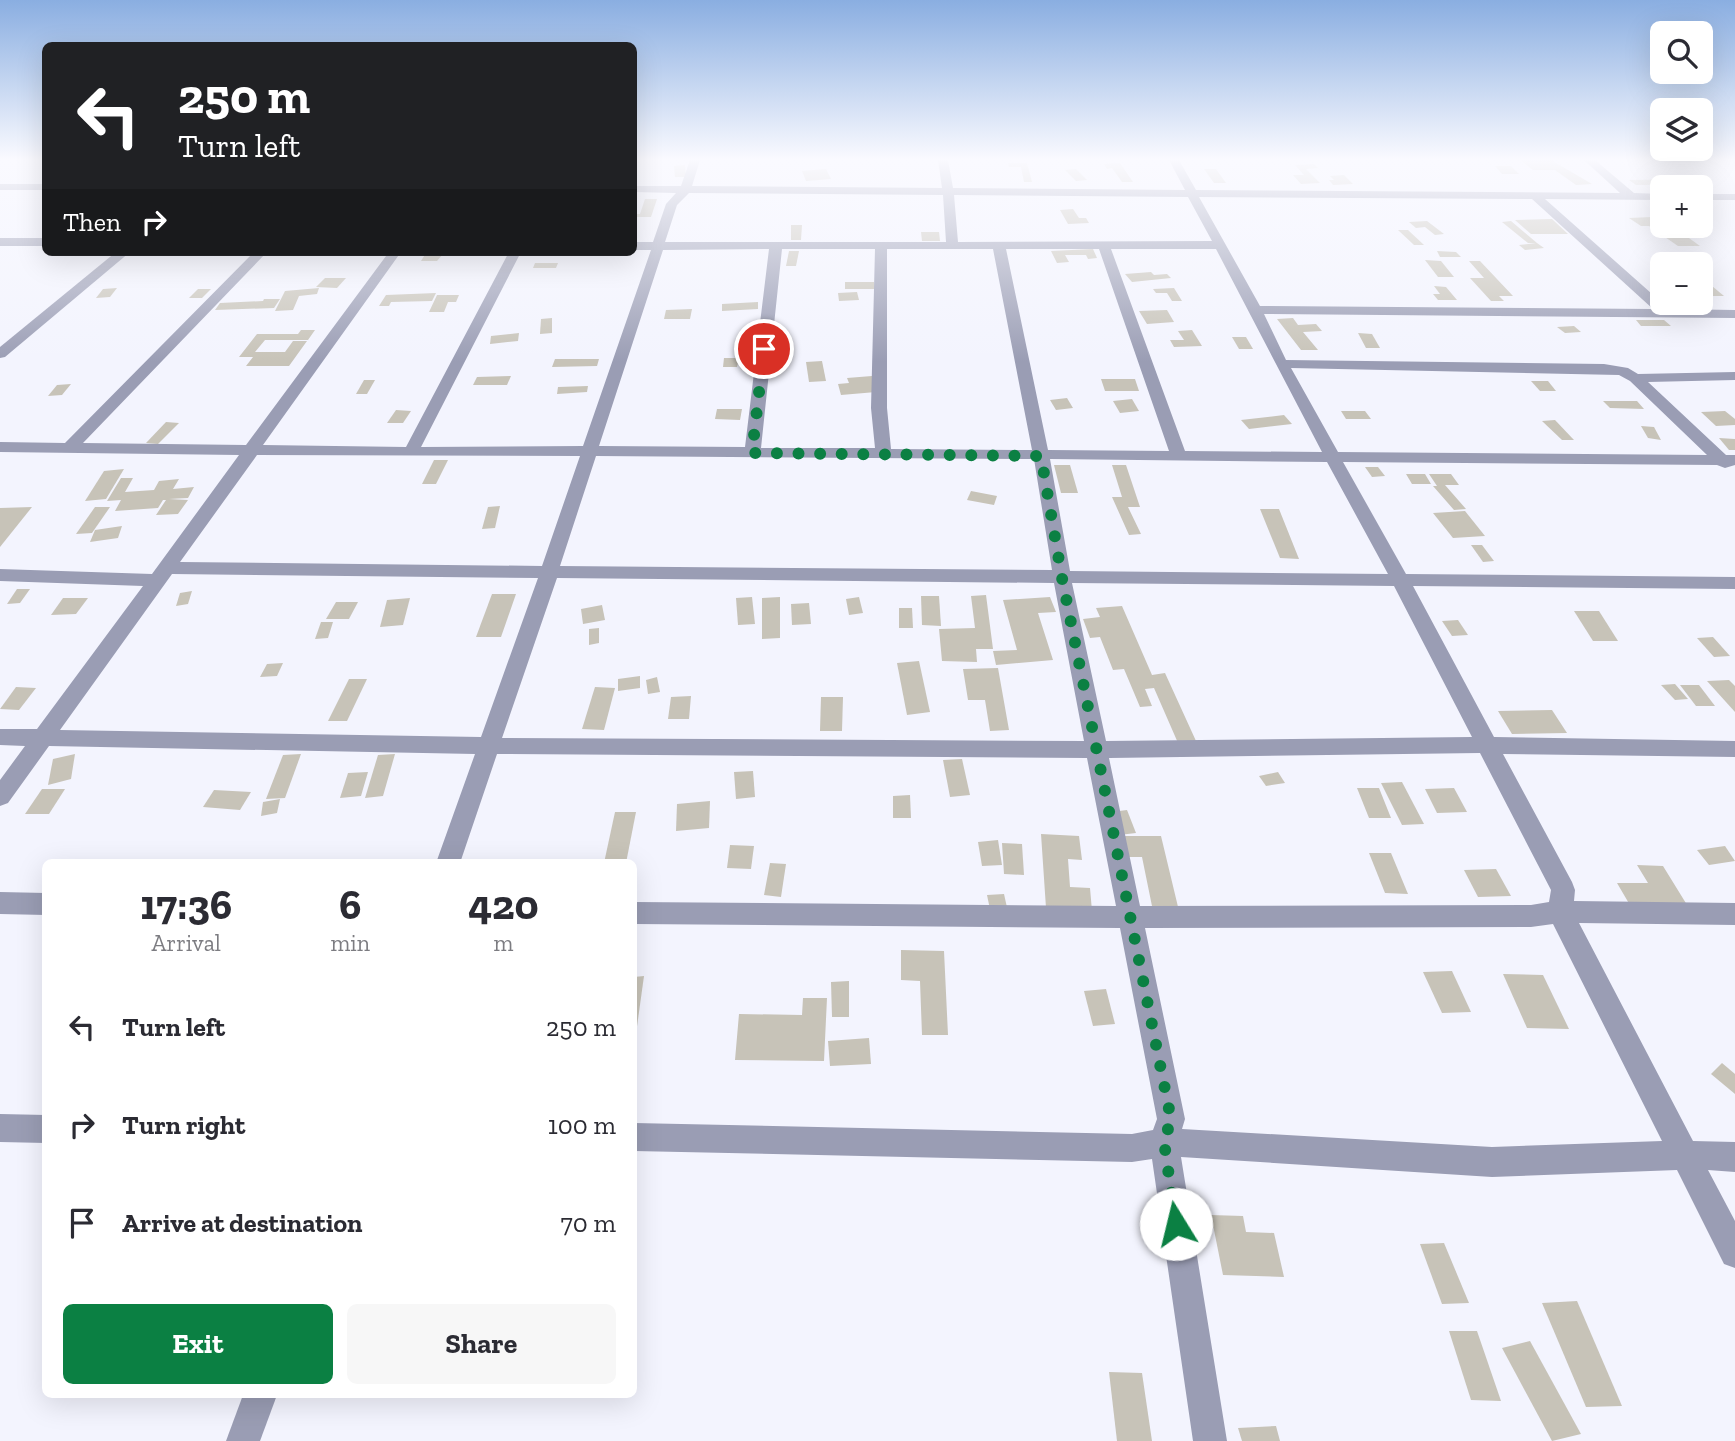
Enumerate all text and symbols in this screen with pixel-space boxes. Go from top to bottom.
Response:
map controls [1650,21,1713,315]
button: search [1650,21,1713,84]
text: 250 m [178,67,310,126]
icon: left [63,70,154,161]
button: layers [1650,98,1713,161]
text: Turn left [178,127,300,165]
button: + [1650,175,1713,238]
icon: right [135,203,173,241]
text: Then [63,206,121,238]
button: − [1650,252,1713,315]
pin [734,319,794,379]
icon: arrive [745,330,783,368]
text: 17:36 [140,879,232,930]
text: 6 [339,879,362,930]
text: 420 [468,879,539,930]
text: Arrival [152,929,221,957]
text: min [331,929,370,957]
text: m [494,929,513,957]
icon: left [63,1008,101,1046]
text: Turn left [122,1011,225,1043]
text: 250 m [546,1011,616,1043]
icon: right [63,1106,101,1144]
text: Turn right [122,1109,245,1141]
text: 100 m [548,1109,616,1141]
position arrow [1139,1187,1213,1261]
icon: arrive [63,1204,101,1242]
text: Arrive at destination [122,1207,362,1239]
text: 70 m [560,1207,616,1239]
button: Exit [63,1304,333,1384]
button: Share [347,1304,616,1384]

